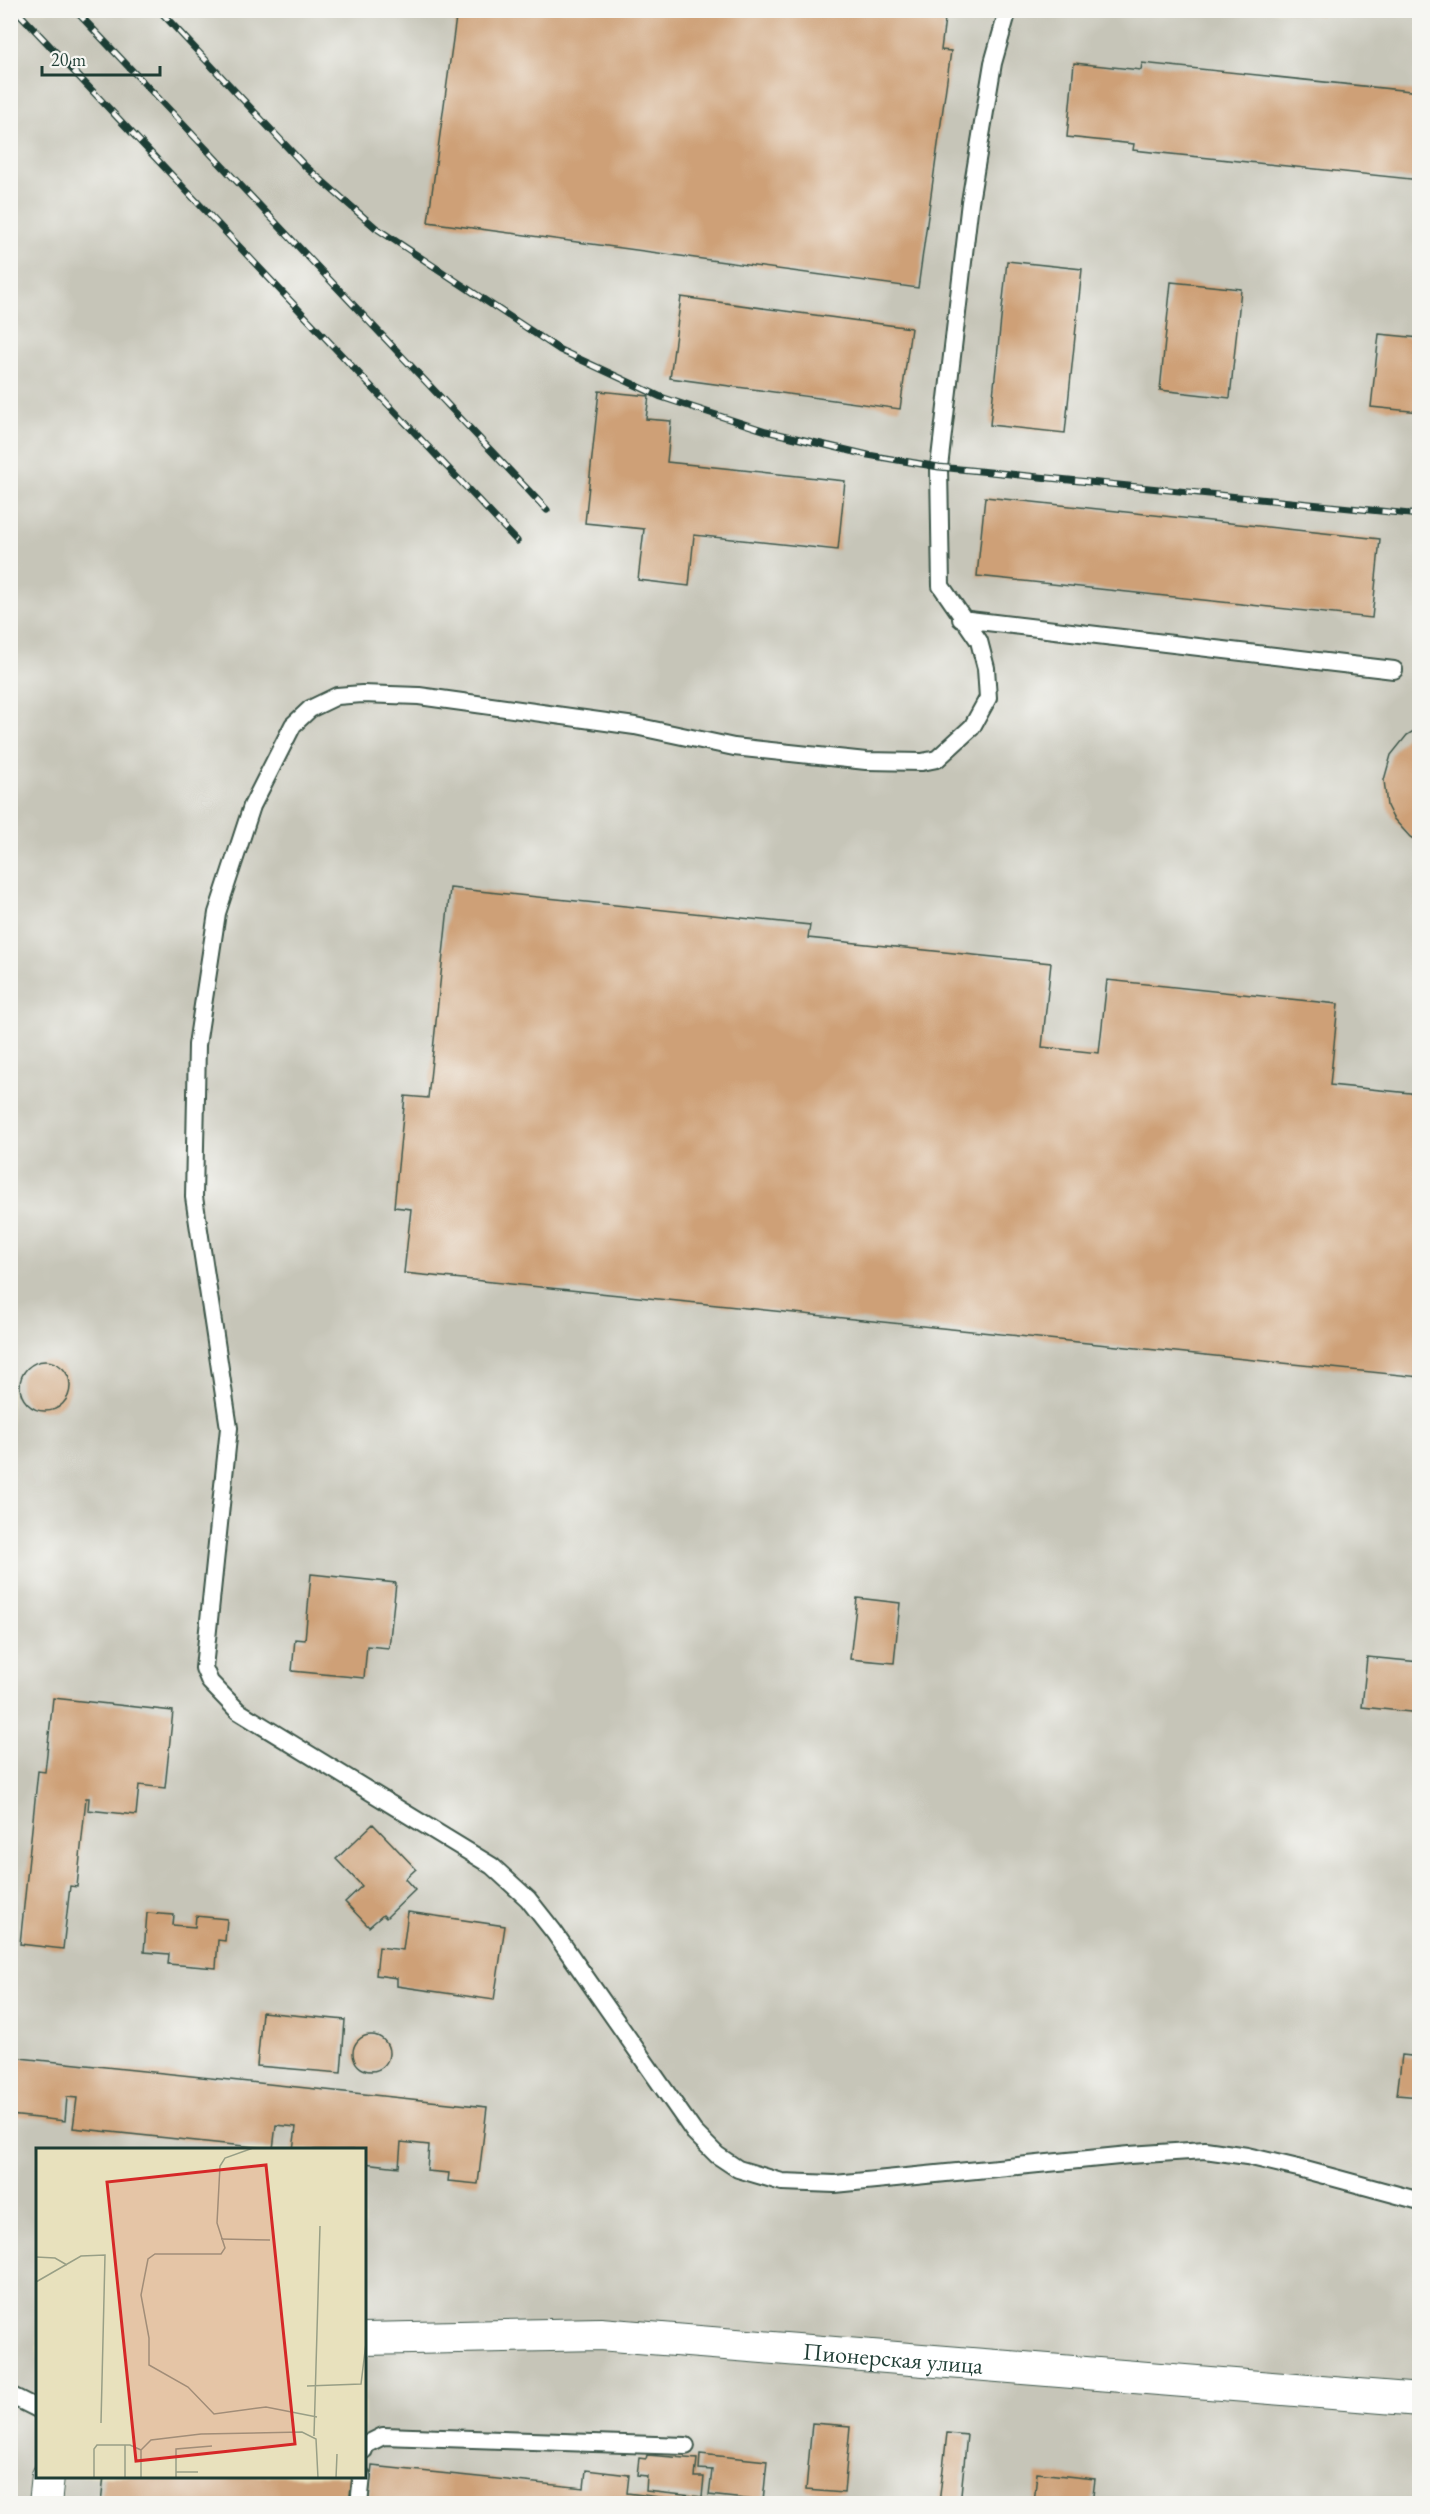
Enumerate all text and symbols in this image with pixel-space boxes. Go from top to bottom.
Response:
scale bar [42,39,160,77]
text: 20 m [51,48,86,71]
inset map [36,2148,366,2478]
street label: Пионерская улица [802,2335,985,2380]

